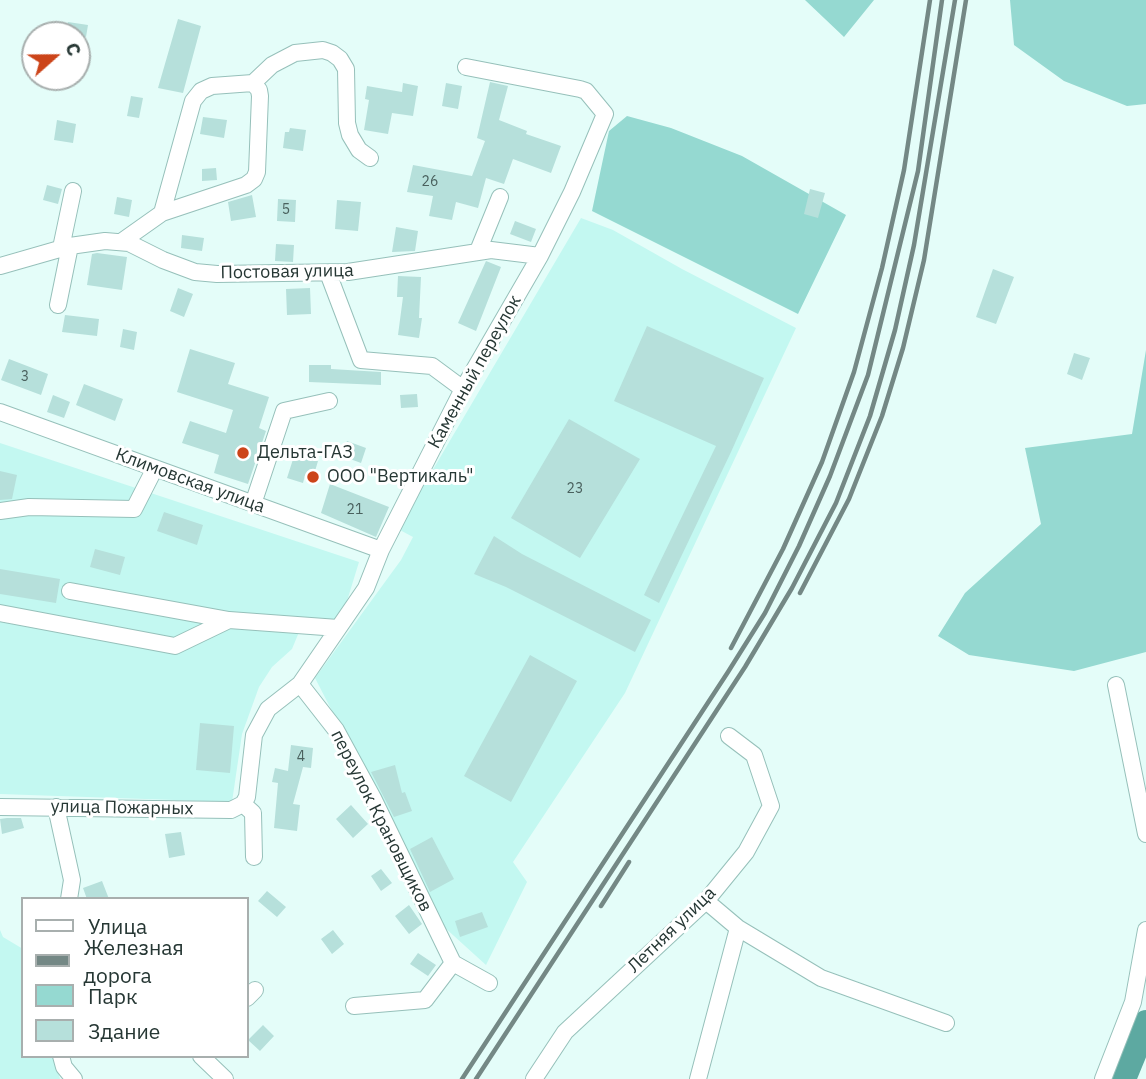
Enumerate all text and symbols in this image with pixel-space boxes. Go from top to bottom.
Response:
north arrow [21,21,91,91]
text: С [60,39,87,59]
house number: 26 [422,174,438,190]
house number: 5 [282,202,290,218]
street label: Постовая улица [220,260,354,284]
street label: Каменный переулок [424,291,526,453]
house number: 3 [21,369,29,385]
place label: Дельта-ГАЗ [257,442,353,464]
street label: Климовская улица [112,444,268,518]
marker: Дельта-ГАЗ [235,445,251,461]
place label: ООО "Вертикаль" [327,466,473,488]
marker: ООО "Вертикаль" [305,469,321,485]
house number: 23 [567,481,583,497]
house number: 21 [347,502,363,518]
street label: переулок Крановщиков [326,726,436,916]
house number: 4 [297,749,305,765]
street label: улица Пожарных [50,796,194,820]
street label: Летняя улица [623,882,721,978]
legend [21,897,248,1058]
text: Улица [88,912,147,940]
text: Железная дорога [84,933,184,989]
text: Парк [88,982,138,1010]
text: Здание [88,1017,160,1045]

